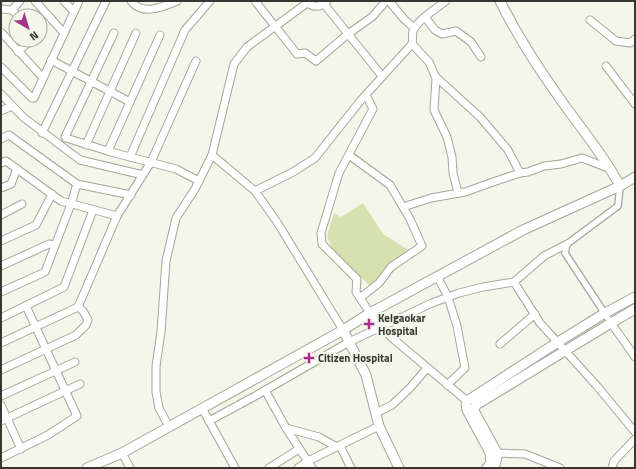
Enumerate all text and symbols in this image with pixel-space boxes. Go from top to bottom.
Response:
north arrow [8,8,48,48]
text: N [26,27,42,45]
place label: Kelgaokar Hospital [378,310,426,339]
marker: Kelgaokar Hospital [363,318,375,330]
place label: Citizen Hospital [318,350,393,366]
marker: Citizen Hospital [303,352,315,364]

